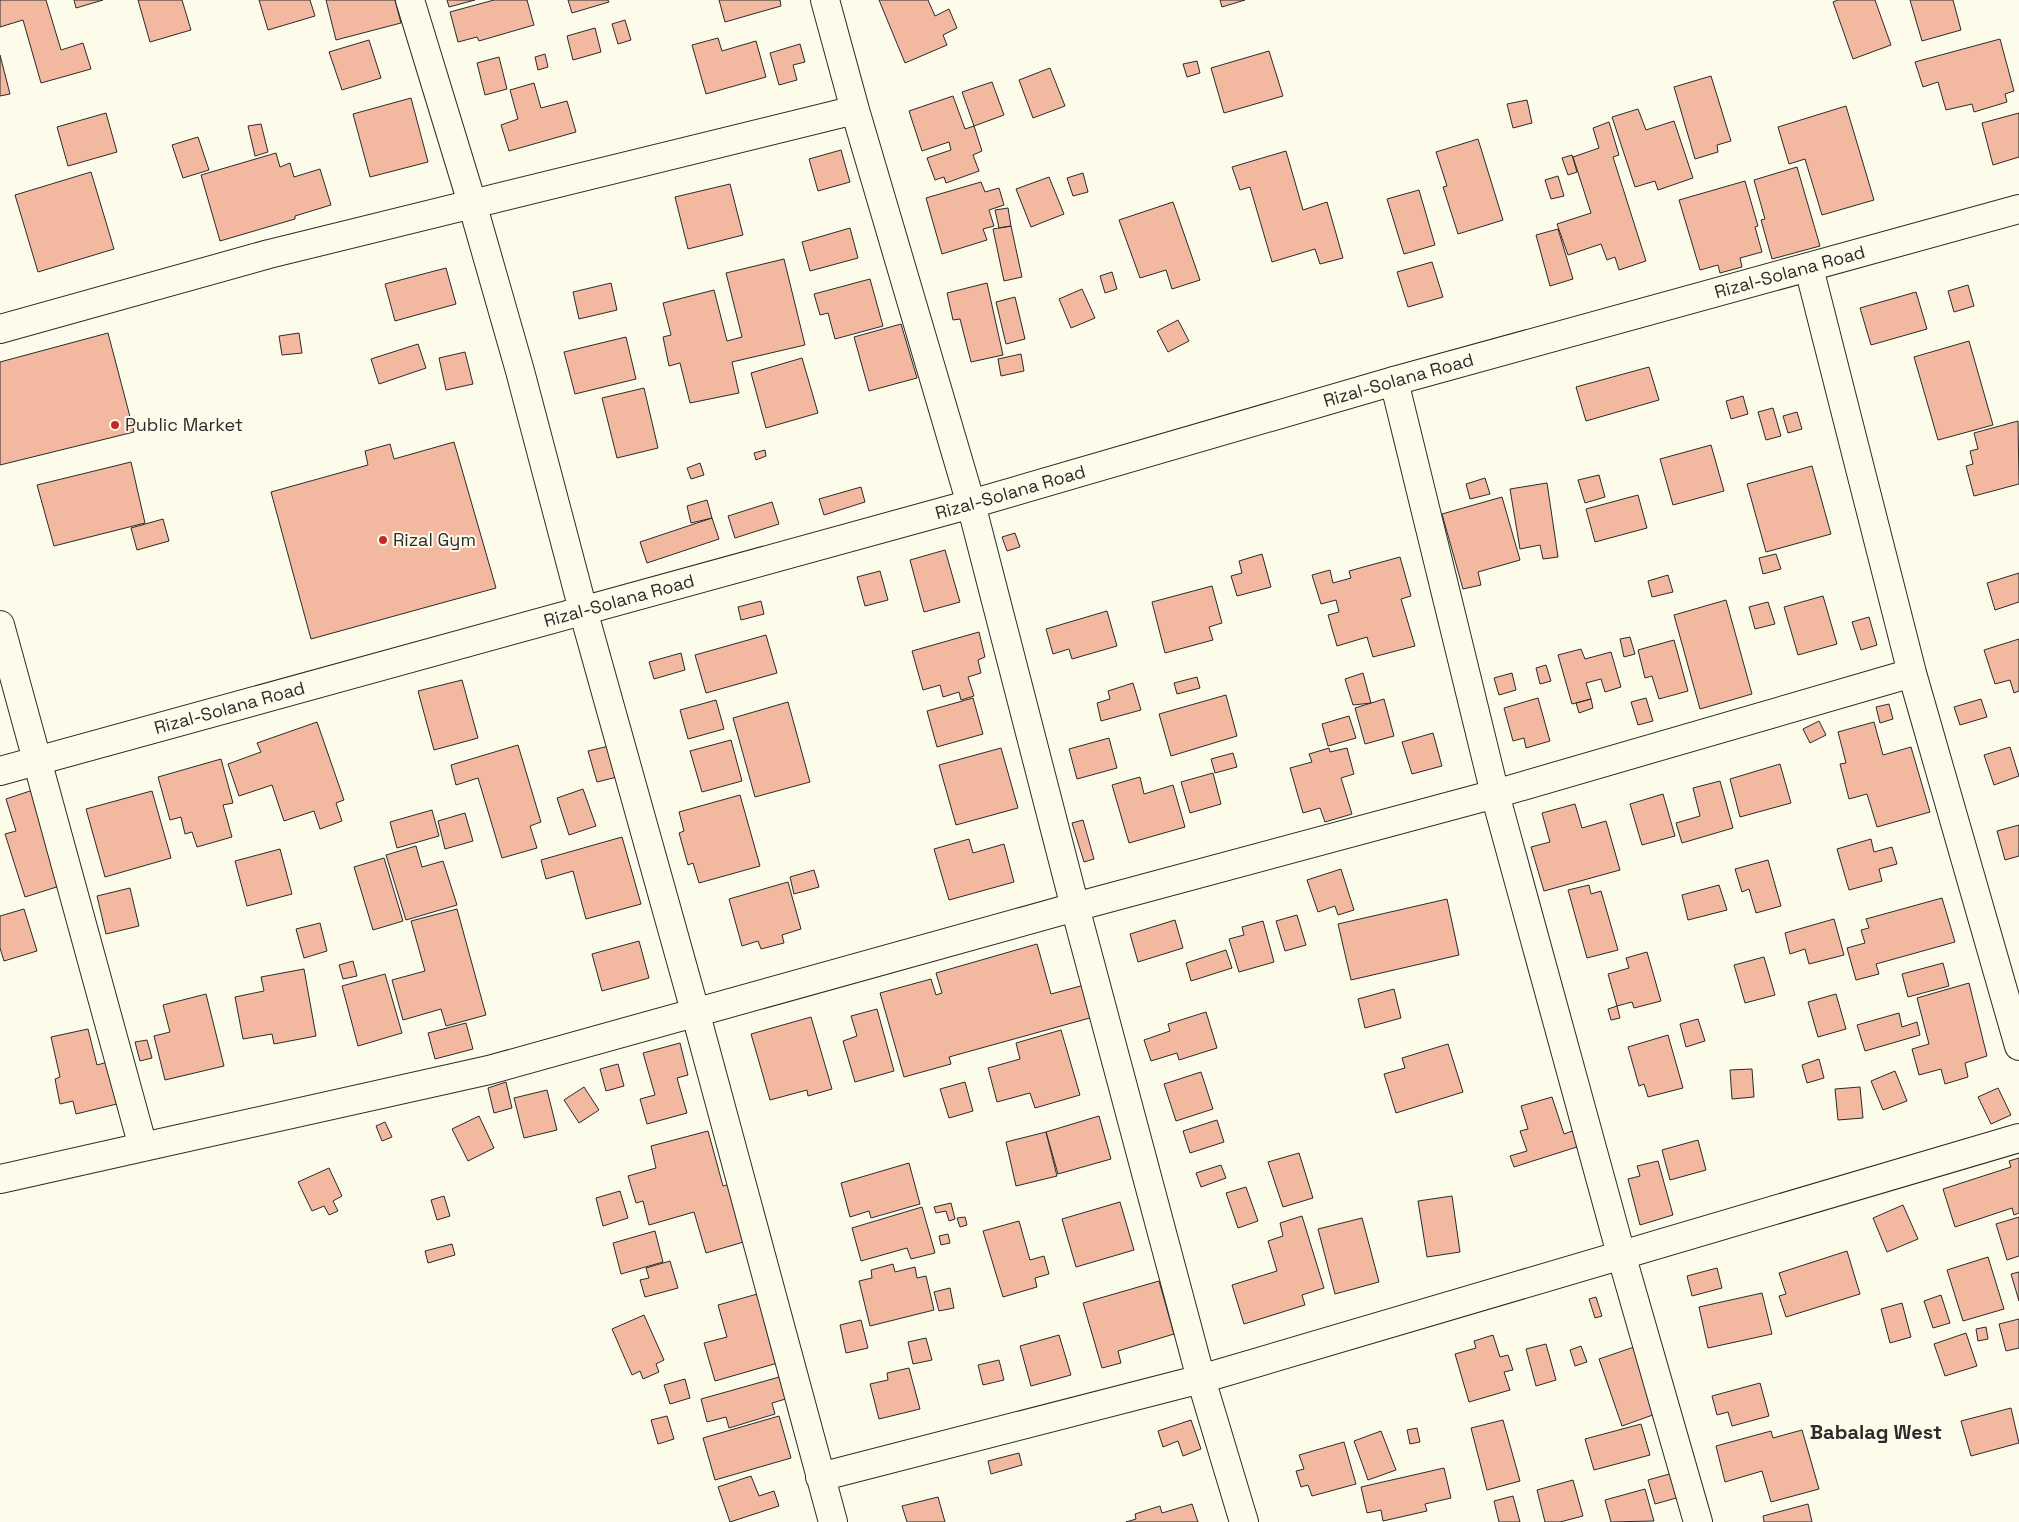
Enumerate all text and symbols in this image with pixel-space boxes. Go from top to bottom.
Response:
street label: Rizal-Solana Road [1712,240,1868,303]
street label: Rizal-Solana Road [1320,348,1476,412]
place label: Public Market [125,413,243,436]
marker: Public Market [109,419,121,431]
street label: Rizal-Solana Road [932,459,1088,524]
place label: Rizal Gym [393,528,476,551]
marker: Rizal Gym [377,534,389,546]
street label: Rizal-Solana Road [541,569,697,632]
street label: Rizal-Solana Road [151,676,307,739]
district label: Babalag West [1810,1419,1942,1445]

